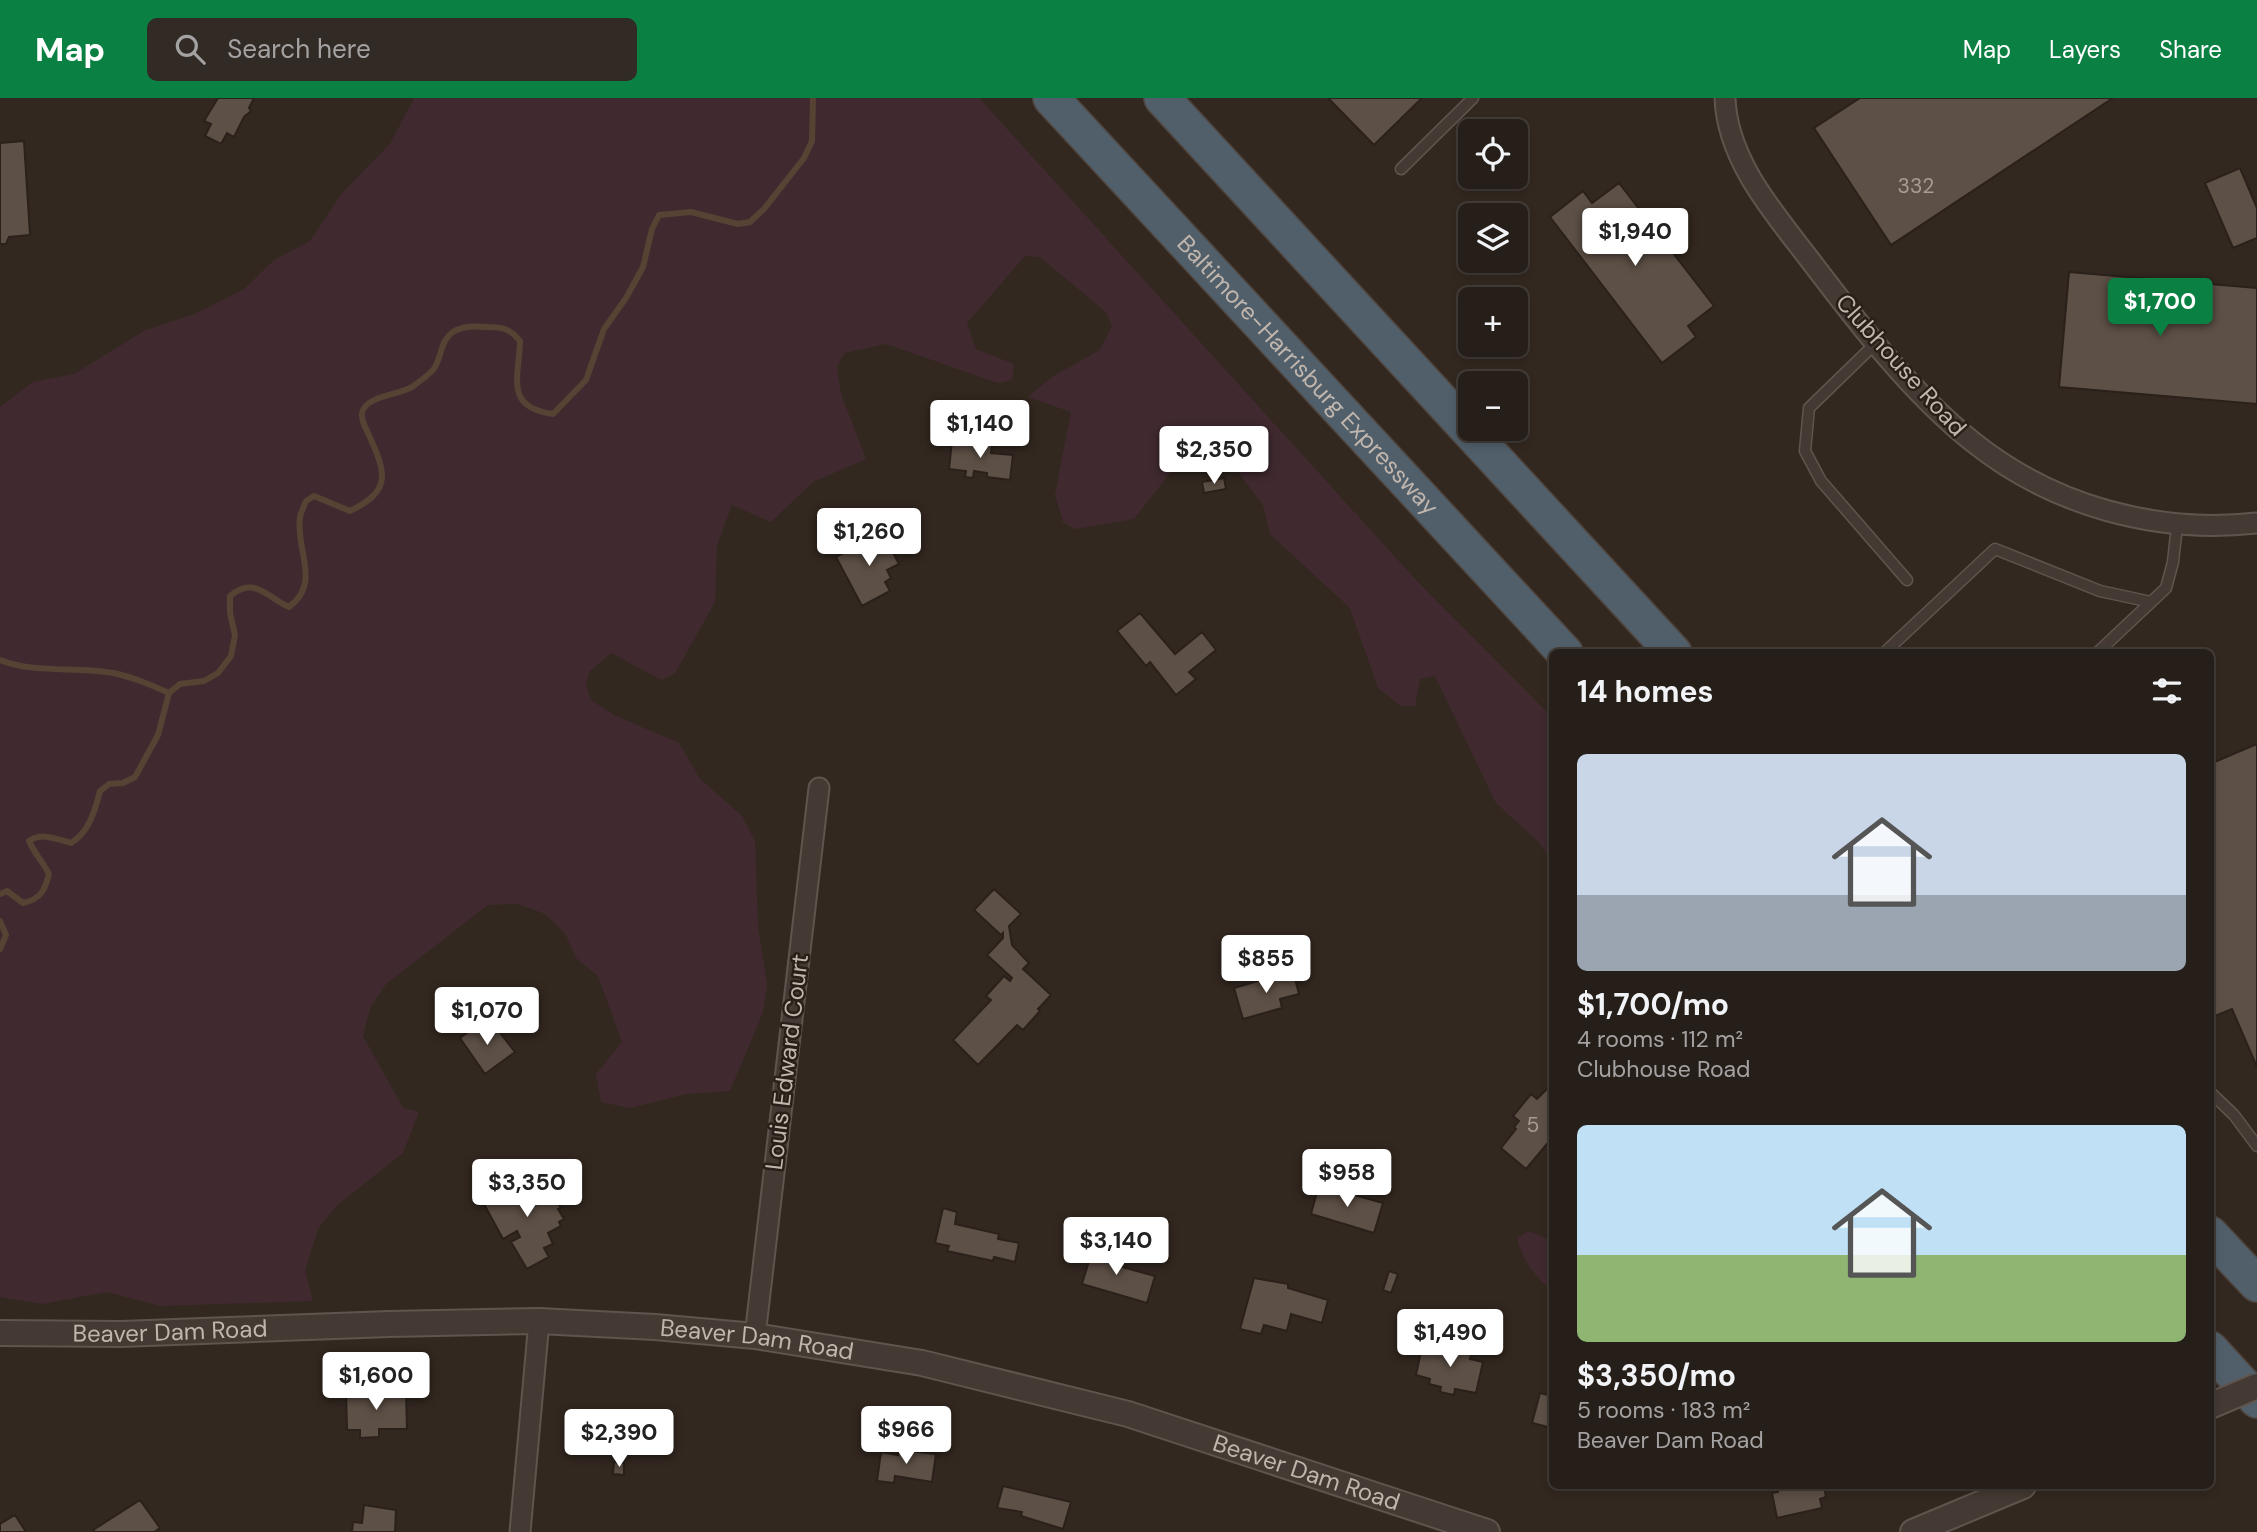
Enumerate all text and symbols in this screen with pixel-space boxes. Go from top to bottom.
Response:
search box [147,18,637,81]
text: Map [35,28,105,71]
icon: search [171,30,209,68]
text: Search here [227,32,371,66]
text: Map [1963,34,2011,65]
text: Layers [2049,34,2121,65]
text: Share [2159,34,2222,65]
map controls [1458,119,1528,441]
button: locate [1458,119,1528,189]
house number: 332 [1898,172,1934,200]
button: layers [1458,203,1528,273]
pin: $1,940 [1578,208,1692,268]
text: $1,940 [1598,216,1672,246]
street label: Baltimore-Harrisburg Expressway [1171,228,1446,522]
pin: $1,700 [2103,278,2217,338]
text: $1,700 [2124,286,2196,316]
button: + [1458,287,1528,357]
street label: Clubhouse Road [1829,287,1973,442]
button: − [1458,371,1528,441]
pin: $1,140 [923,400,1037,460]
text: $1,140 [946,408,1014,438]
pin: $2,350 [1157,426,1271,486]
text: $2,350 [1175,434,1253,464]
pin: $1,260 [812,508,926,568]
text: $1,260 [833,516,905,546]
text: 14 homes [1577,672,1714,711]
icon: filters [2148,672,2186,710]
icon: home [1819,799,1945,925]
pin: $855 [1225,936,1307,995]
text: $855 [1237,943,1295,973]
street label: Louis Edward Court [758,952,815,1172]
text: $1,700/mo [1577,985,1729,1024]
pin: $1,070 [430,988,544,1047]
text: $1,070 [451,995,523,1025]
text: 4 rooms · 112 m² [1577,1024,1743,1054]
text: Clubhouse Road [1577,1054,1751,1084]
house number: 5 [1527,1111,1539,1139]
pin: $958 [1306,1150,1388,1209]
text: $958 [1318,1157,1376,1187]
pin: $3,350 [470,1160,584,1219]
text: $3,350 [488,1167,566,1197]
icon: home [1819,1170,1945,1296]
pin: $3,140 [1059,1218,1173,1277]
text: $3,140 [1080,1225,1152,1255]
pin: $1,490 [1393,1310,1507,1369]
street label: Beaver Dam Road [659,1312,856,1367]
street label: Beaver Dam Road [72,1313,268,1349]
text: $1,490 [1413,1317,1487,1347]
pin: $1,600 [319,1352,433,1412]
text: $3,350/mo [1577,1356,1736,1395]
text: $1,600 [339,1360,413,1390]
text: 5 rooms · 183 m² [1577,1395,1750,1425]
pin: $966 [865,1406,947,1466]
pin: $2,390 [562,1410,676,1469]
text: $966 [877,1414,935,1444]
text: $2,390 [581,1417,657,1447]
text: Beaver Dam Road [1577,1425,1764,1455]
street label: Beaver Dam Road [1209,1427,1404,1517]

